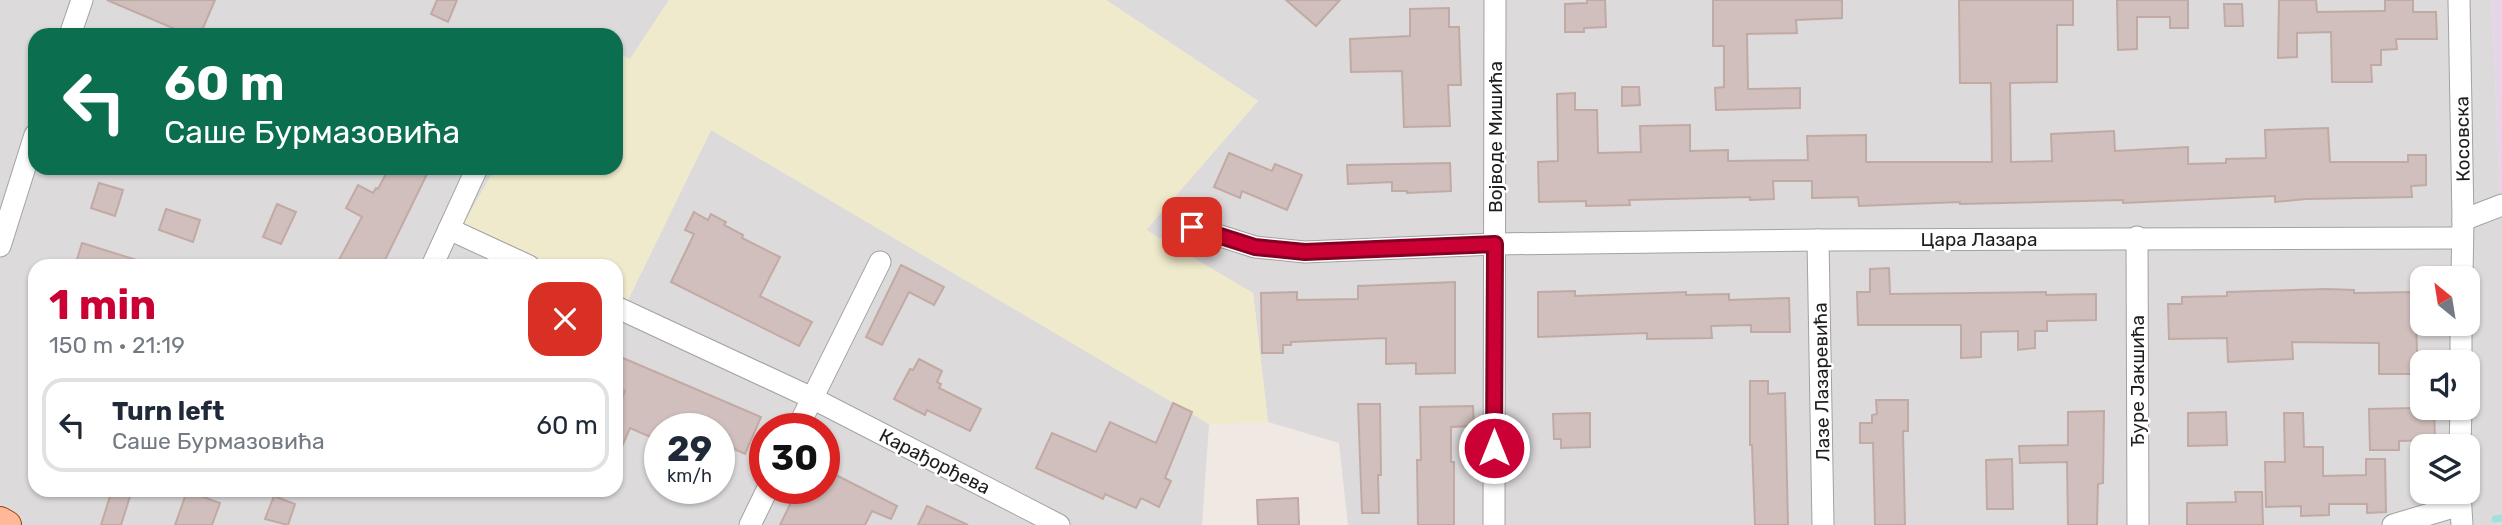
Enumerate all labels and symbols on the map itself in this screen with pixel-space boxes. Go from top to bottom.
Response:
street label: Војводе Мишића [1484,61,1507,213]
street label: Косовска [2450,96,2475,182]
pin [1162,197,1222,257]
street label: Цара Лазара [1921,228,2037,251]
north arrow [2410,266,2480,336]
street label: Лазе Лазаревића [1809,302,1834,462]
street label: Ђуре Јакшића [2126,315,2149,447]
position arrow [1457,411,1531,485]
speed limit sign: 30 [749,413,840,504]
street label: Карађорђева [876,424,994,499]

